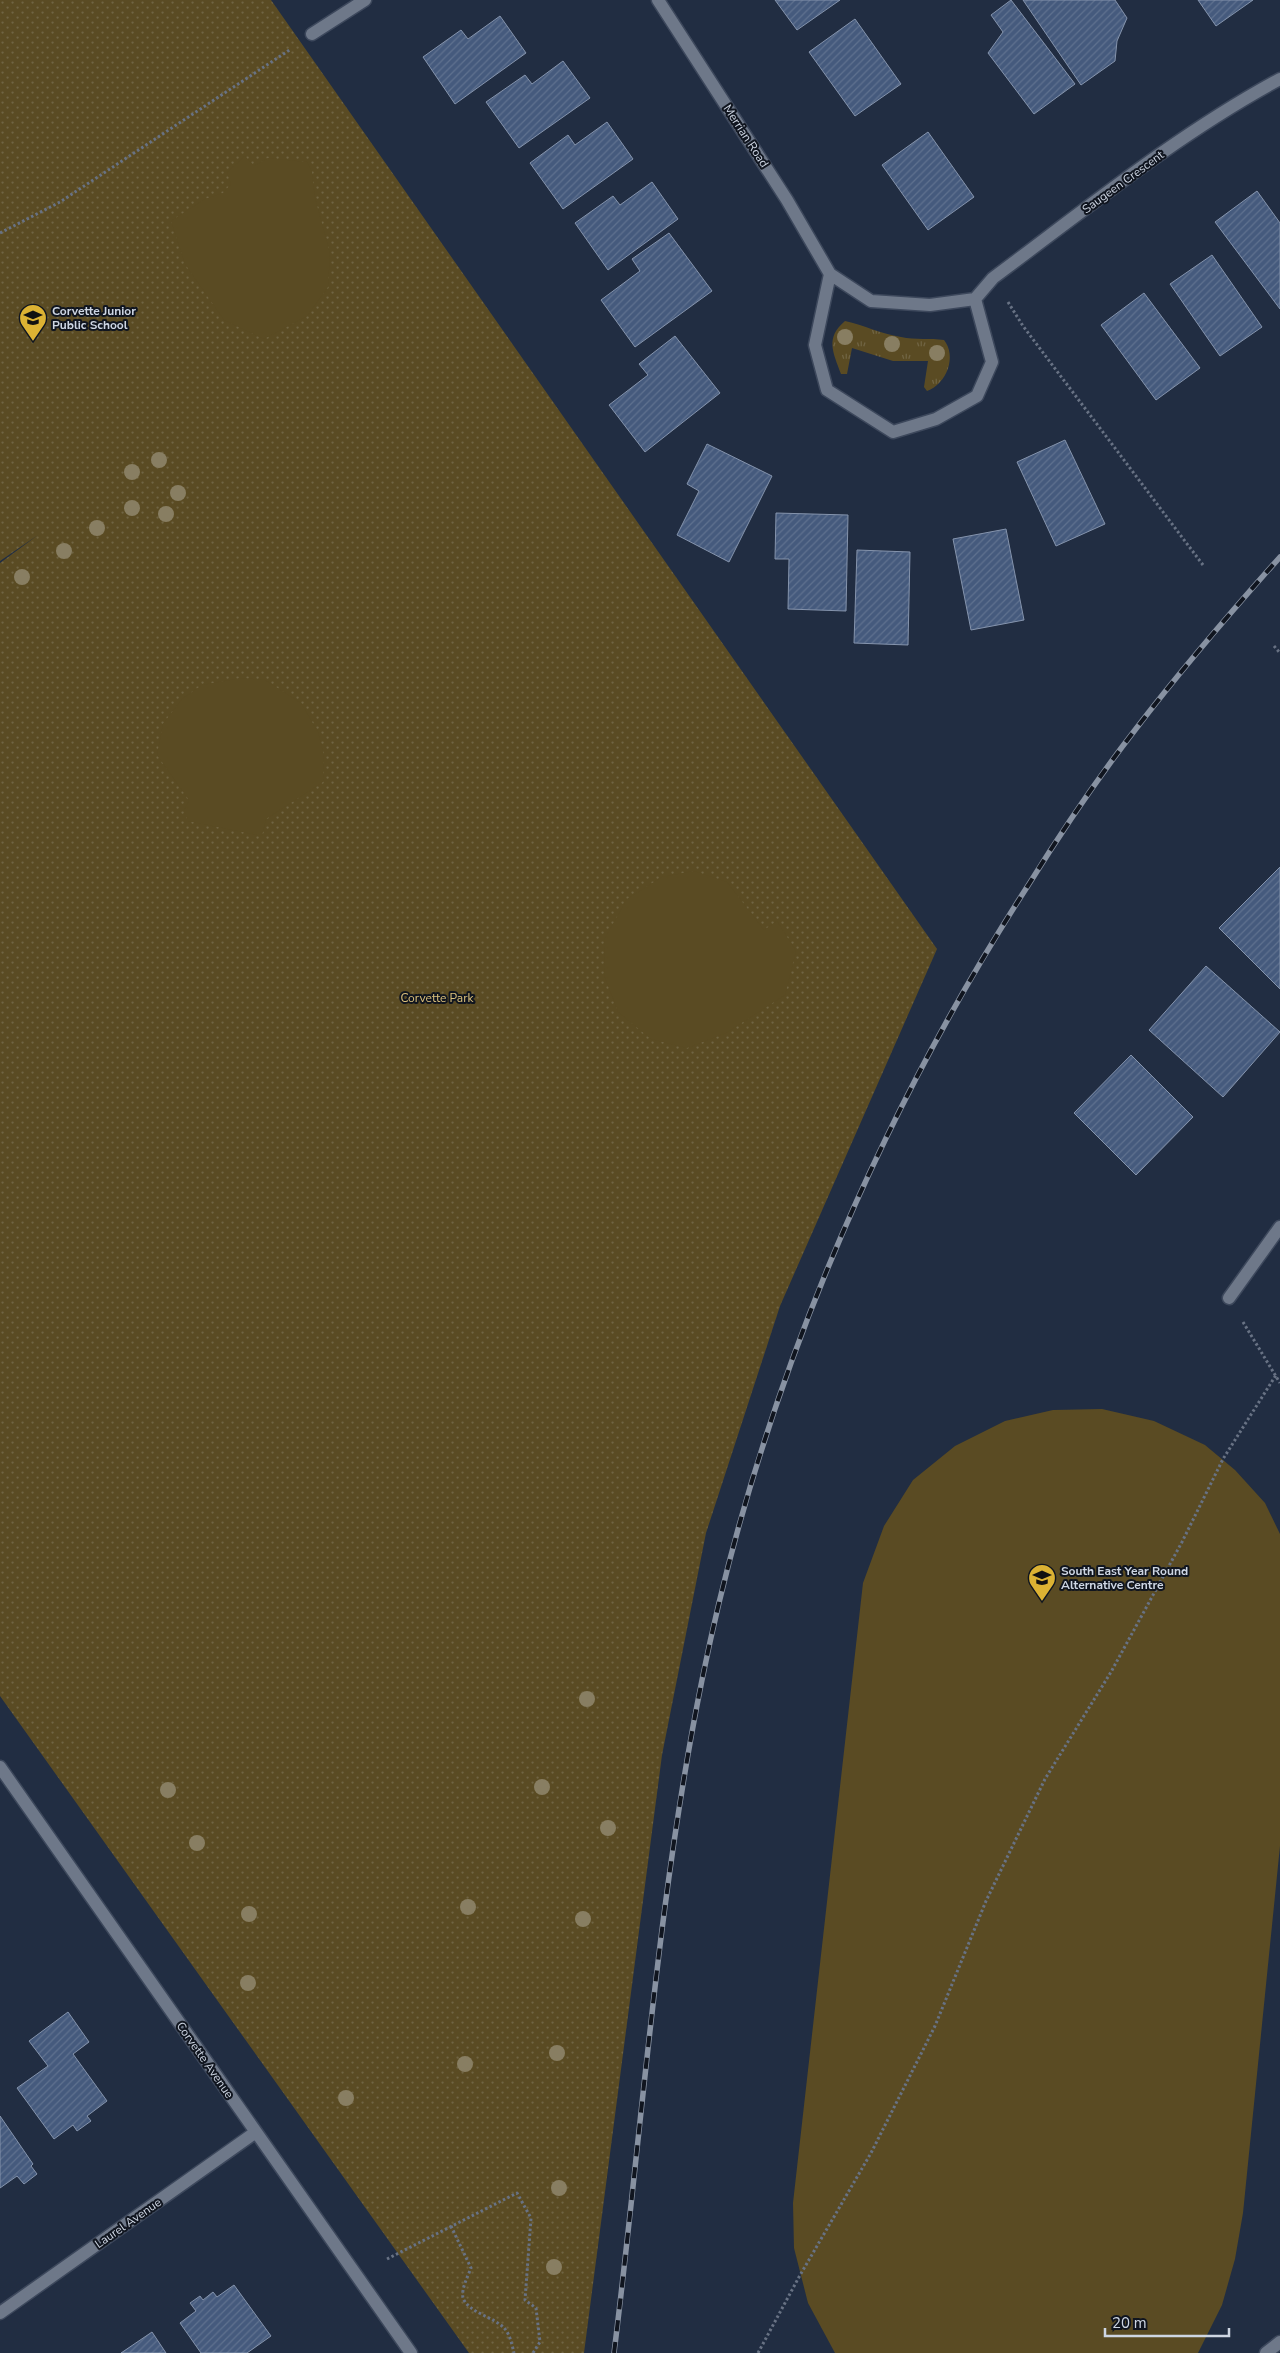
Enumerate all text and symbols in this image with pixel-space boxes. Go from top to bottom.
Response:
street label: Merrian Road [720,101,772,171]
street label: Saugeen Crescent [1079,146,1168,217]
school or university icon: Corvette Junior Public School [18,303,48,342]
place label: Corvette Junior Public School [52,303,136,333]
park label: Corvette Park [400,990,475,1006]
school or university icon: South East Year Round Alternative Centre [1027,1563,1057,1602]
place label: South East Year Round Alternative Centre [1061,1563,1188,1593]
street label: Corvette Avenue [173,2019,237,2101]
street label: Laurel Avenue [92,2194,164,2252]
scale bar [1105,2306,1229,2338]
text: 20 m [1112,2313,1147,2333]

